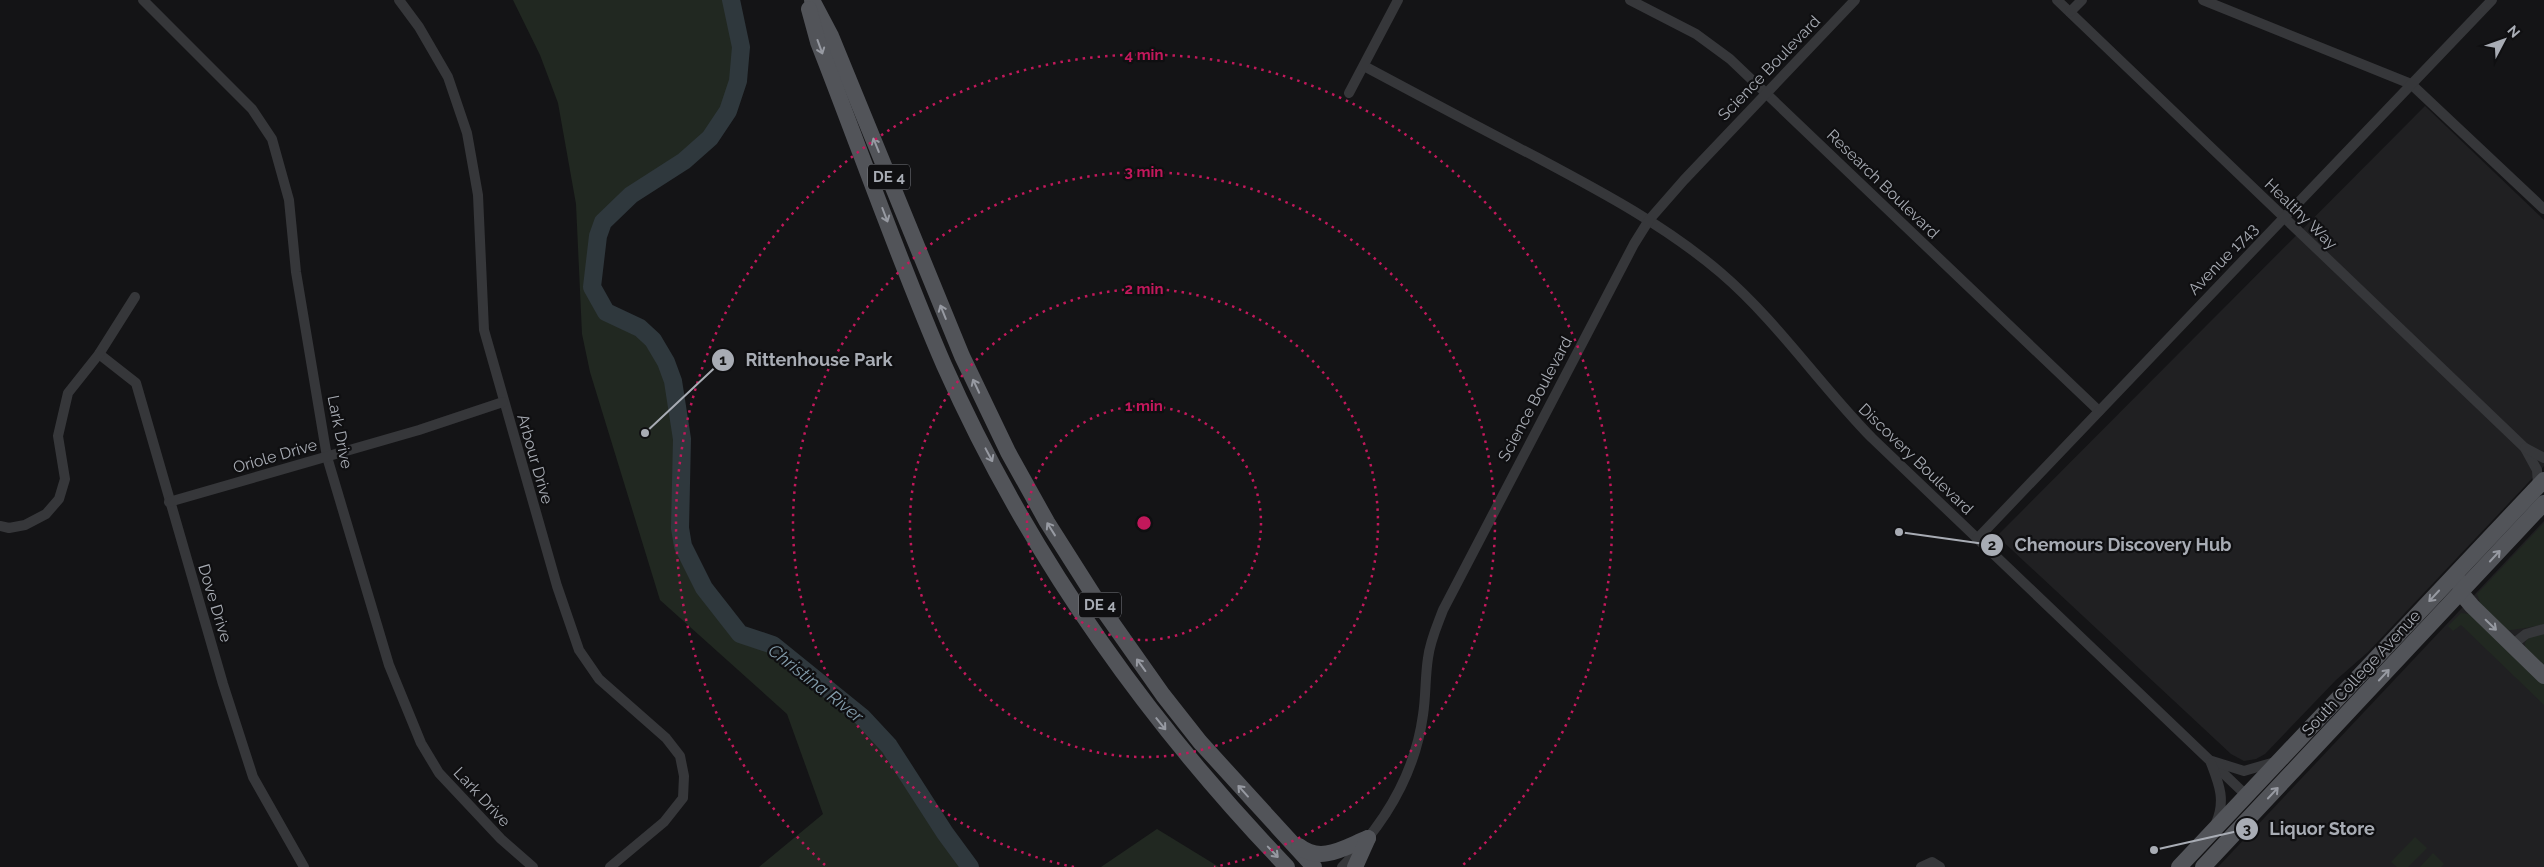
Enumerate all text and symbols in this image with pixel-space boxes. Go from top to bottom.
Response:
street label: Science Boulevard [1714,12,1824,124]
north arrow [2479,15,2529,65]
text: N [2504,22,2523,41]
one-way arrow [816,38,825,54]
text: 4 min [1124,46,1164,64]
street label: Research Boulevard [1823,126,1943,242]
one-way arrow [870,138,880,153]
text: 3 min [1125,163,1163,181]
road number: DE 4 [868,164,910,190]
street label: Healthy Way [2261,175,2341,254]
one-way arrow [881,206,890,222]
street label: Avenue 1743 [2184,219,2262,299]
text: 2 min [1125,280,1163,298]
one-way arrow [938,304,947,319]
street label: Science Boulevard [1494,333,1576,465]
callout: Rittenhouse Park [710,344,902,377]
text: Rittenhouse Park [745,349,894,370]
text: 1 [719,351,727,369]
one-way arrow [970,379,980,394]
street label: Lark Drive [324,394,356,470]
text: 1 min [1125,397,1163,415]
street label: Discovery Boulevard [1855,399,1977,519]
street label: Arbour Drive [513,412,557,506]
street label: Oriole Drive [231,435,319,477]
one-way arrow [985,447,994,462]
centre of rings [1135,514,1153,532]
one-way arrow [1046,523,1056,537]
callout: Chemours Discovery Hub [1980,528,2242,561]
text: Chemours Discovery Hub [2015,534,2231,555]
text: 2 [1988,536,1996,554]
one-way arrow [2489,550,2501,563]
street label: Dove Drive [194,562,236,644]
one-way arrow [2428,590,2440,603]
road number: DE 4 [1079,592,1121,618]
street label: South College Avenue [2298,606,2424,740]
one-way arrow [2485,619,2497,631]
water label: Christina River [764,639,868,727]
one-way arrow [1136,658,1146,672]
one-way arrow [2378,669,2390,681]
one-way arrow [1156,717,1167,730]
street label: Lark Drive [450,763,514,831]
one-way arrow [1238,784,1249,797]
one-way arrow [2267,787,2279,800]
callout: Liquor Store [2234,812,2385,845]
text: Liquor Store [2269,818,2375,839]
text: 3 [2243,820,2251,838]
one-way arrow [1267,846,1279,859]

